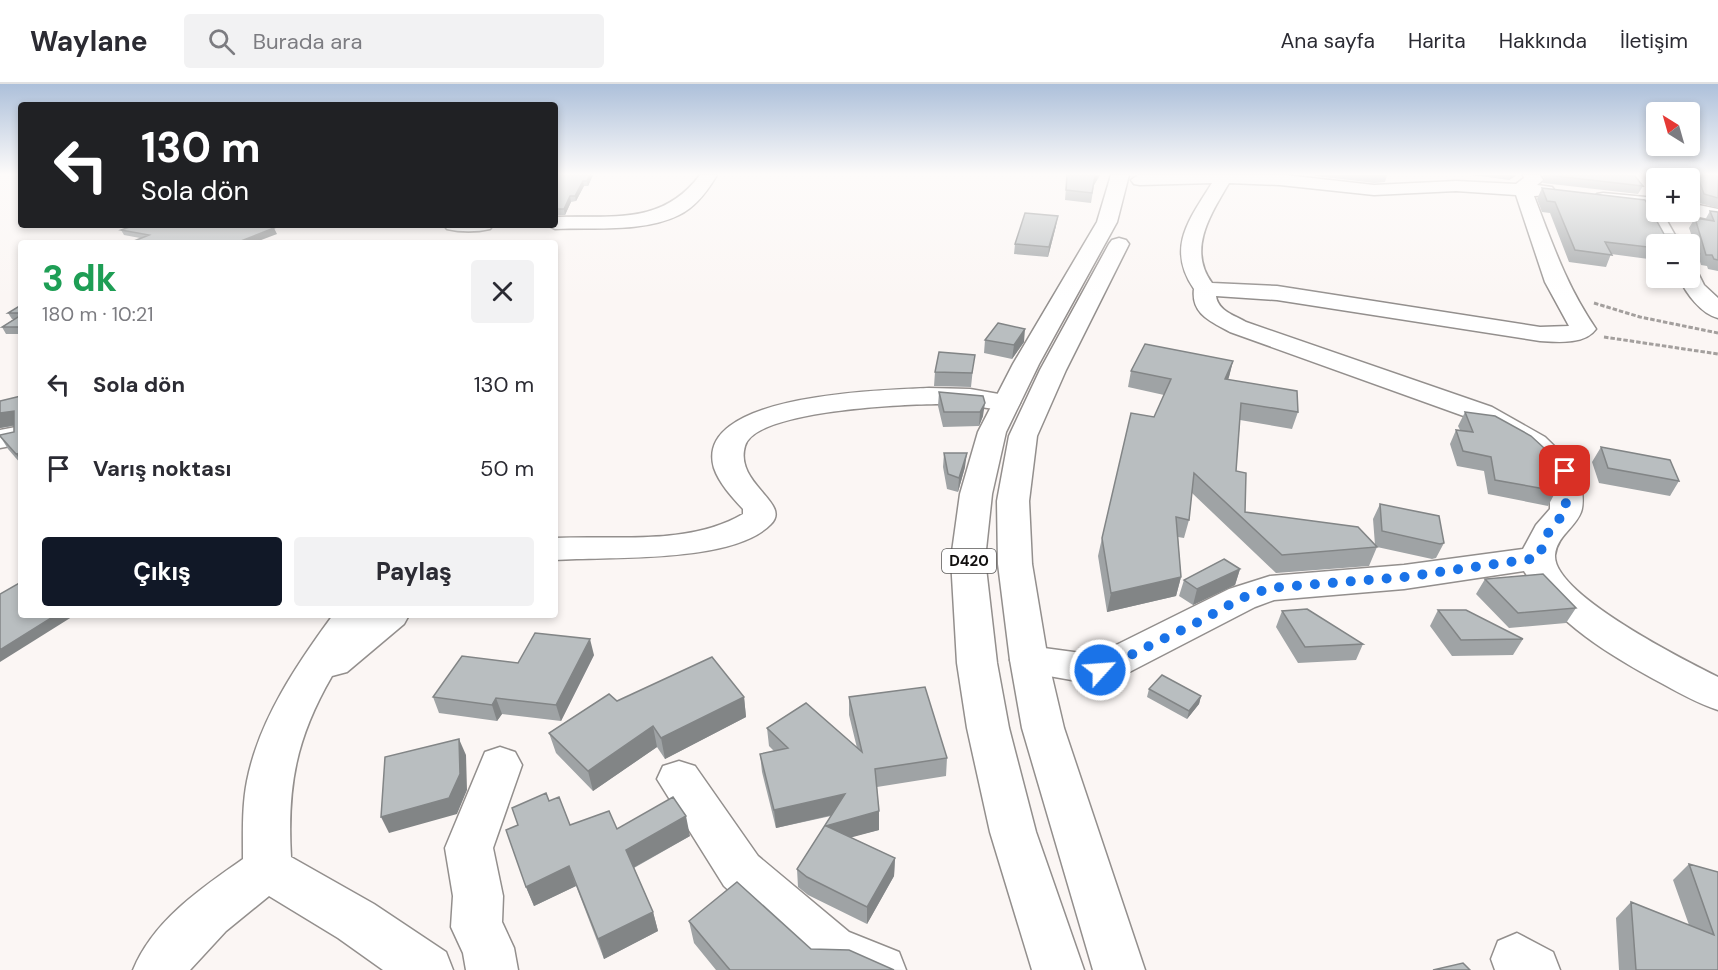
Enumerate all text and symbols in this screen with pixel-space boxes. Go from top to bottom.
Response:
search box [184,14,604,68]
text: Waylane [30,23,148,60]
icon: search [205,25,238,58]
text: Burada ara [253,27,362,56]
text: Ana sayfa [1280,27,1375,55]
text: Harita [1408,27,1466,55]
text: Hakkında [1499,27,1587,55]
text: İletişim [1620,27,1688,55]
north arrow [1646,102,1700,156]
map controls [1646,102,1700,288]
text: 130 m [141,120,261,175]
icon: left [42,126,120,204]
button: + [1646,168,1700,222]
text: Sola dön [141,173,249,208]
button: − [1646,234,1700,288]
text: 3 dk [42,255,117,302]
button: close [471,260,534,323]
text: 180 m · 10:21 [42,301,154,327]
icon: left [42,368,75,401]
text: Sola dön [93,370,185,399]
text: 130 m [474,370,534,399]
pin [1539,445,1590,496]
icon: arrive [42,452,75,485]
text: Varış noktası [93,454,231,483]
text: 50 m [480,454,534,483]
icon: arrive [1548,454,1581,487]
button: Çıkış [42,537,282,606]
button: Paylaş [294,537,534,606]
road number: D420 [942,549,996,573]
position arrow [1068,638,1132,702]

